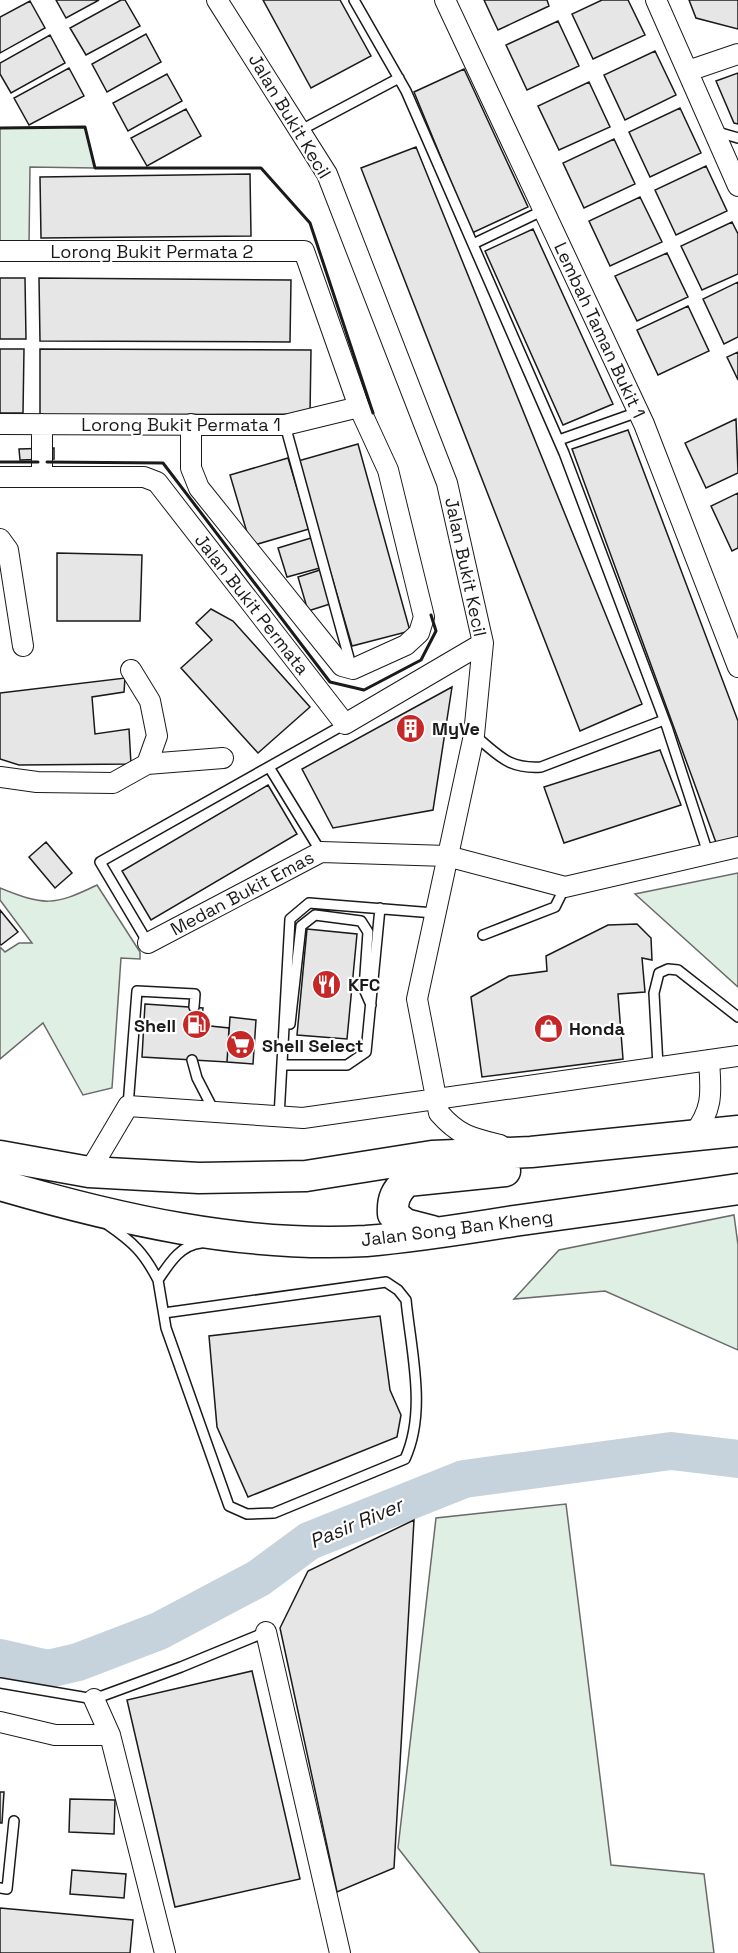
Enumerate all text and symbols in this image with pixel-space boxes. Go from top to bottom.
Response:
street label: Jalan Bukit Kecil [244,49,336,183]
street label: Lembah Taman Bukit 1 [549,238,651,422]
street label: Lorong Bukit Permata 2 [51,240,253,263]
street label: Lorong Bukit Permata 1 [81,413,281,436]
street label: Jalan Bukit Kecil [440,495,492,639]
street label: Jalan Bukit Permata [190,529,314,679]
building icon: MyVe [395,712,427,744]
place label: MyVe [432,717,480,740]
street label: Medan Bukit Emas [166,845,318,941]
restaurant icon: KFC [311,968,343,1000]
place label: KFC [348,973,380,996]
fuel station icon: Shell [181,1009,213,1041]
shop icon: Honda [532,1012,564,1044]
place label: Shell [134,1014,176,1037]
place label: Honda [569,1017,625,1040]
supermarket icon: Shell Select [225,1029,257,1061]
place label: Shell Select [262,1034,363,1057]
street label: Jalan Song Ban Kheng [360,1205,554,1251]
water label: Pasir River [306,1491,409,1554]

